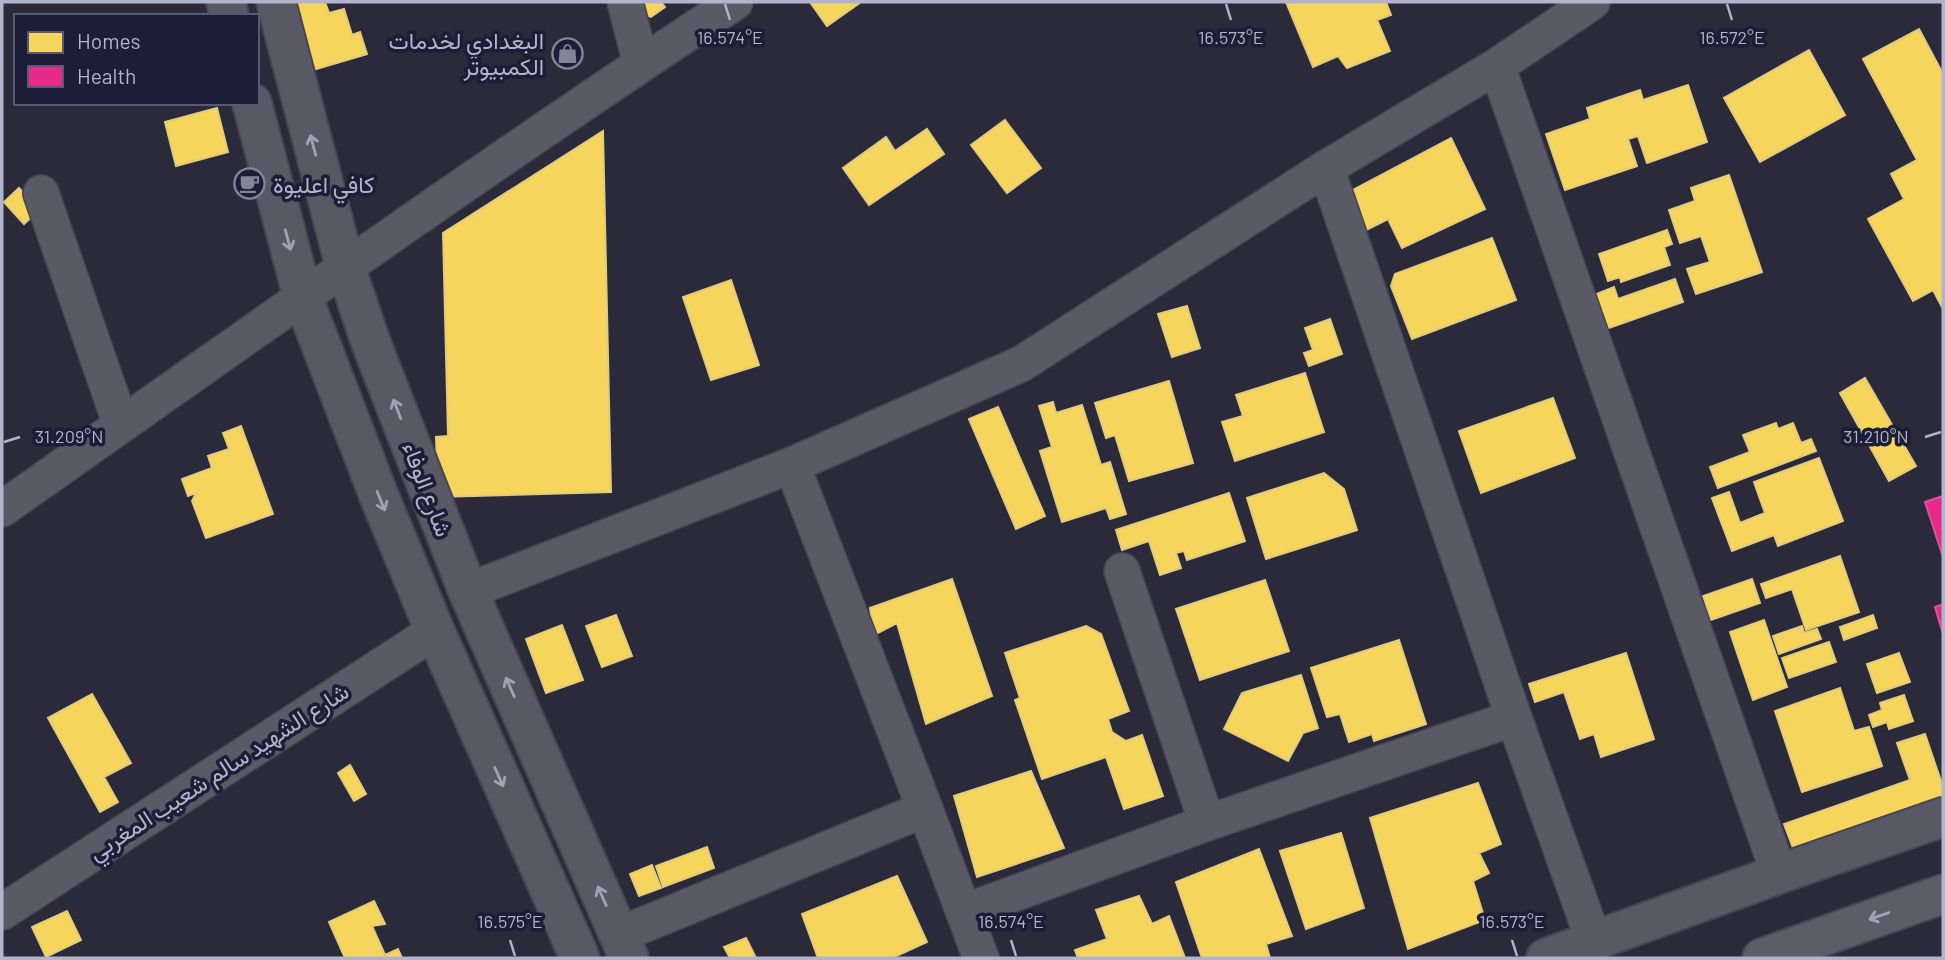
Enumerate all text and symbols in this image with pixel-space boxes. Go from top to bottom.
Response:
legend [14,14,259,105]
place label: البغدادي لخدمات الكمبيوتر [389,26,544,82]
text: 16.574°E [697,26,763,48]
text: 16.573°E [1198,26,1264,48]
text: 16.572°E [1699,26,1765,48]
text: Homes [77,28,141,53]
shop icon: البغدادي لخدمات الكمبيوتر [550,36,584,70]
text: Health [77,63,136,88]
one-way arrow [306,135,319,157]
cafe icon: كافي اعليوة [233,167,267,201]
place label: كافي اعليوة [273,170,374,204]
one-way arrow [282,229,295,251]
one-way arrow [389,398,402,420]
text: 31.209°N [35,425,103,447]
text: 31.210°N [1843,425,1909,447]
street label: شارع الوفاء [394,438,459,541]
one-way arrow [375,489,388,511]
street label: شارع الشهيد سالم شعيب المغربي [83,676,357,871]
one-way arrow [503,677,516,699]
one-way arrow [493,766,506,787]
one-way arrow [594,886,607,907]
text: 16.575°E [477,910,543,932]
text: 16.574°E [978,910,1044,932]
text: 16.573°E [1479,910,1545,932]
one-way arrow [1868,911,1890,924]

